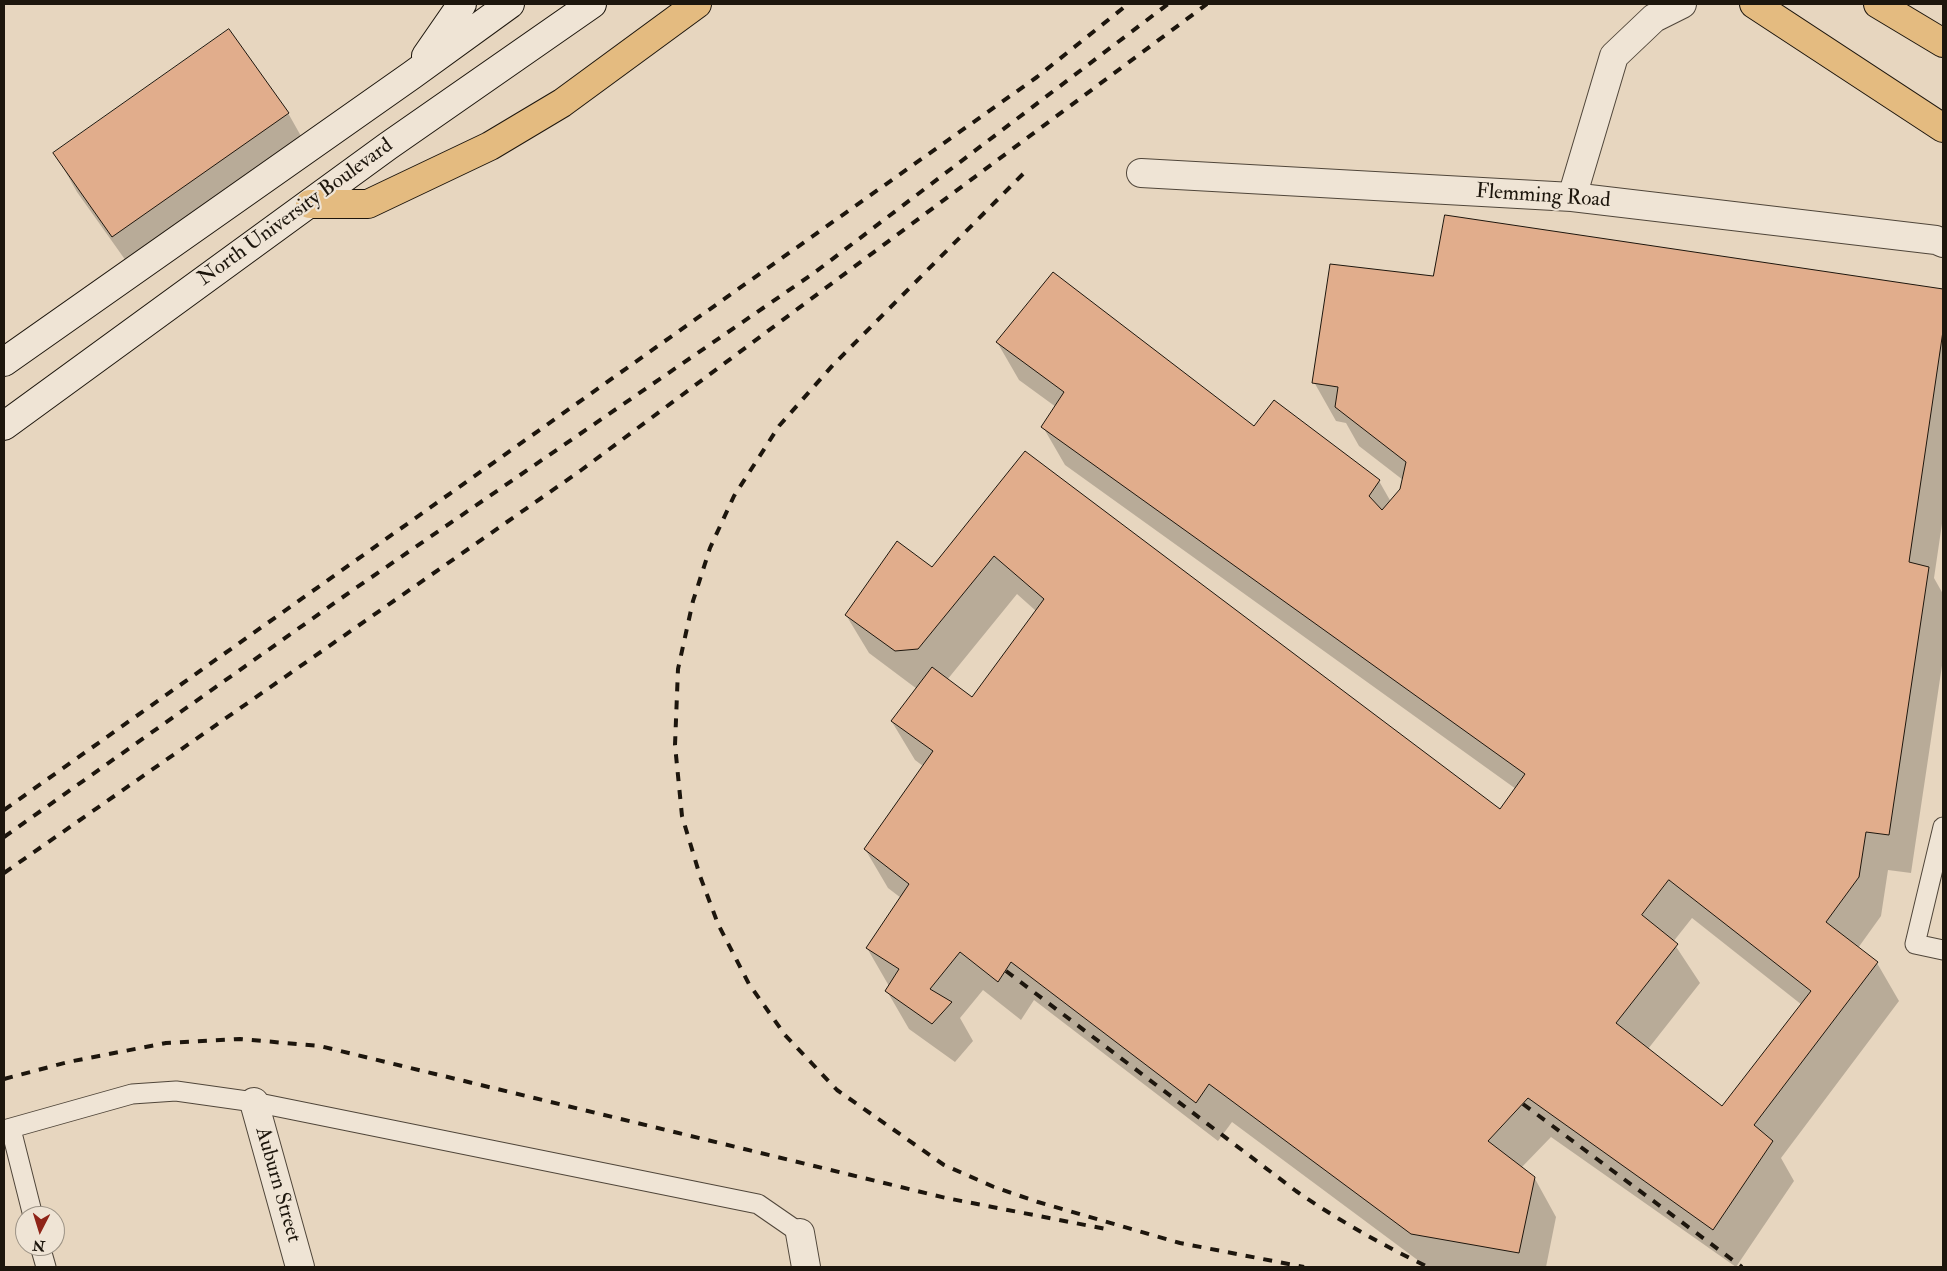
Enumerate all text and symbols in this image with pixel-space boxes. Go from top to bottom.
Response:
street label: North University Boulevard [194,134,398,292]
street label: Flemming Road [1475,180,1611,214]
street label: Auburn Street [249,1124,305,1246]
north arrow [15,1206,65,1256]
text: N [32,1236,46,1254]

